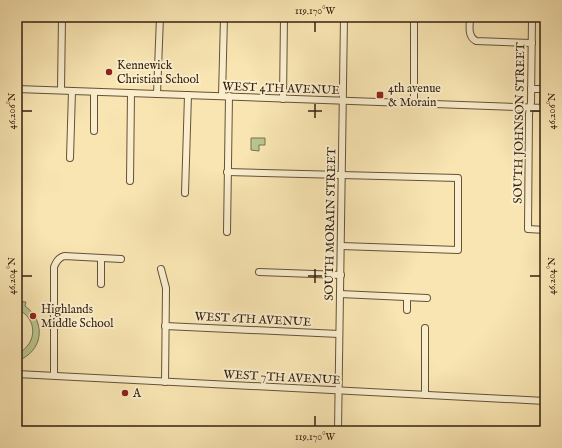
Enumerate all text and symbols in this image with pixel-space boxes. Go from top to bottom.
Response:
text: 119.170°W [295,5,335,18]
street label: SOUTH JOHNSON STREET [511,42,529,204]
place label: Kennewick Christian School [117,58,200,87]
marker: Kennewick Christian School [104,67,114,77]
street label: WEST 4TH AVENUE [222,79,340,98]
place label: 4th avenue & Morain [388,81,441,110]
marker: 4th avenue & Morain [375,90,385,100]
text: 46.206°N [6,92,19,129]
text: 46.206°N [546,92,559,129]
street label: SOUTH MORAIN STREET [322,147,339,301]
text: 46.204°N [6,257,19,295]
text: 46.204°N [546,257,559,295]
place label: Highlands Middle School [41,302,114,331]
street label: WEST 6TH AVENUE [194,309,312,330]
marker: Highlands Middle School [28,311,38,321]
street label: WEST 7TH AVENUE [223,367,341,388]
place label: A [132,386,142,401]
marker: A [120,388,130,398]
text: 119.170°W [295,431,335,444]

